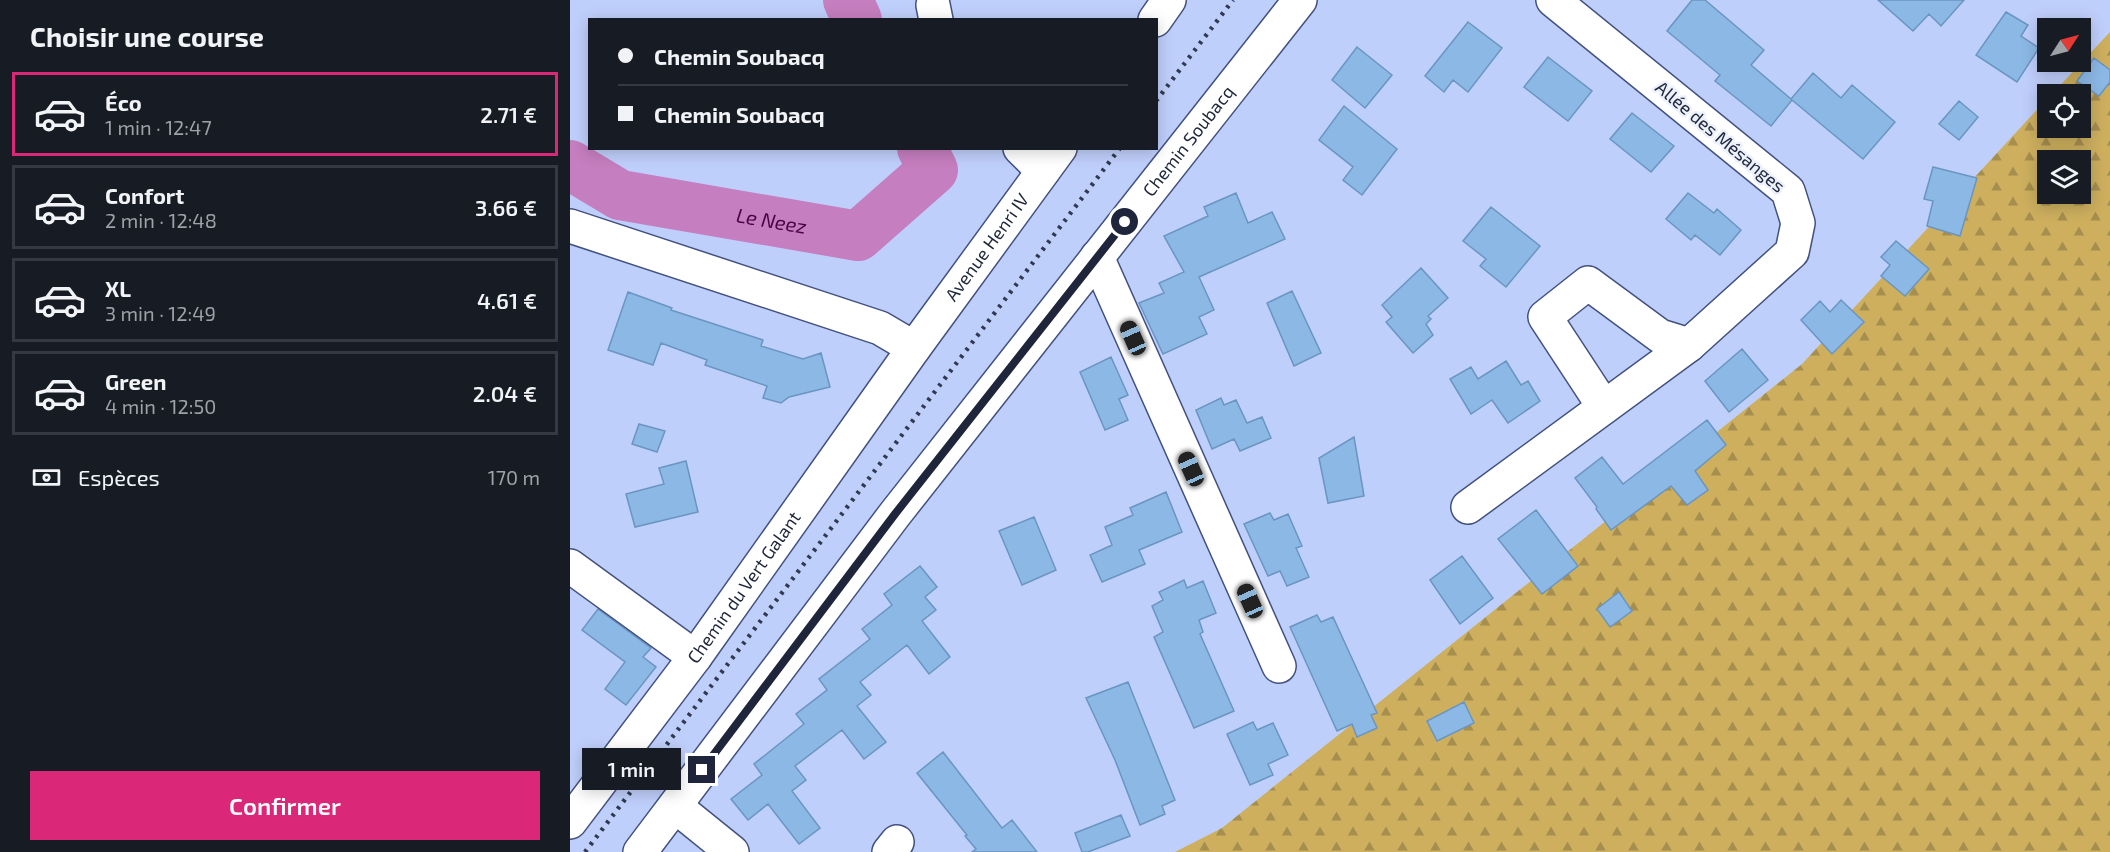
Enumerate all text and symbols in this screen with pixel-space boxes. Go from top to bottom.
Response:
north arrow [2037,18,2091,72]
map controls [2037,18,2091,204]
text: Choisir une course [30,20,264,52]
text: Chemin Soubacq [654,43,825,69]
street label: Allée des Mésanges [1651,76,1790,197]
street label: Chemin Soubacq [1138,81,1238,200]
button: locate [2037,84,2091,138]
icon: car [33,87,87,141]
text: Éco [105,89,142,115]
text: 2.71 € [480,101,537,127]
text: Chemin Soubacq [654,101,825,127]
text: 1 min · 12:47 [105,115,212,139]
button: layers [2037,150,2091,204]
icon: car [33,180,87,234]
text: Confort [105,182,184,208]
street label: Avenue Henri IV [940,189,1033,305]
text: 3.66 € [475,194,537,220]
water label: Le Neez [735,202,809,238]
text: 2 min · 12:48 [105,208,217,232]
route start [1111,208,1138,235]
icon: car [33,273,87,327]
text: XL [105,275,131,301]
text: 4.61 € [477,287,537,313]
text: 3 min · 12:49 [105,301,216,325]
car [1117,318,1149,358]
icon: car [33,366,87,420]
text: Green [105,368,167,394]
text: 2.04 € [473,380,537,406]
text: 4 min · 12:50 [105,394,216,418]
car [1175,449,1207,489]
icon: cash [30,461,63,494]
text: Espèces [78,464,160,490]
text: 170 m [488,465,540,489]
street label: Chemin du Vert Galant [682,507,805,667]
car [1234,581,1266,621]
callout: 1 min [582,749,681,791]
route end [688,756,715,783]
text: 1 min [608,757,655,781]
button: Confirmer [30,771,540,840]

